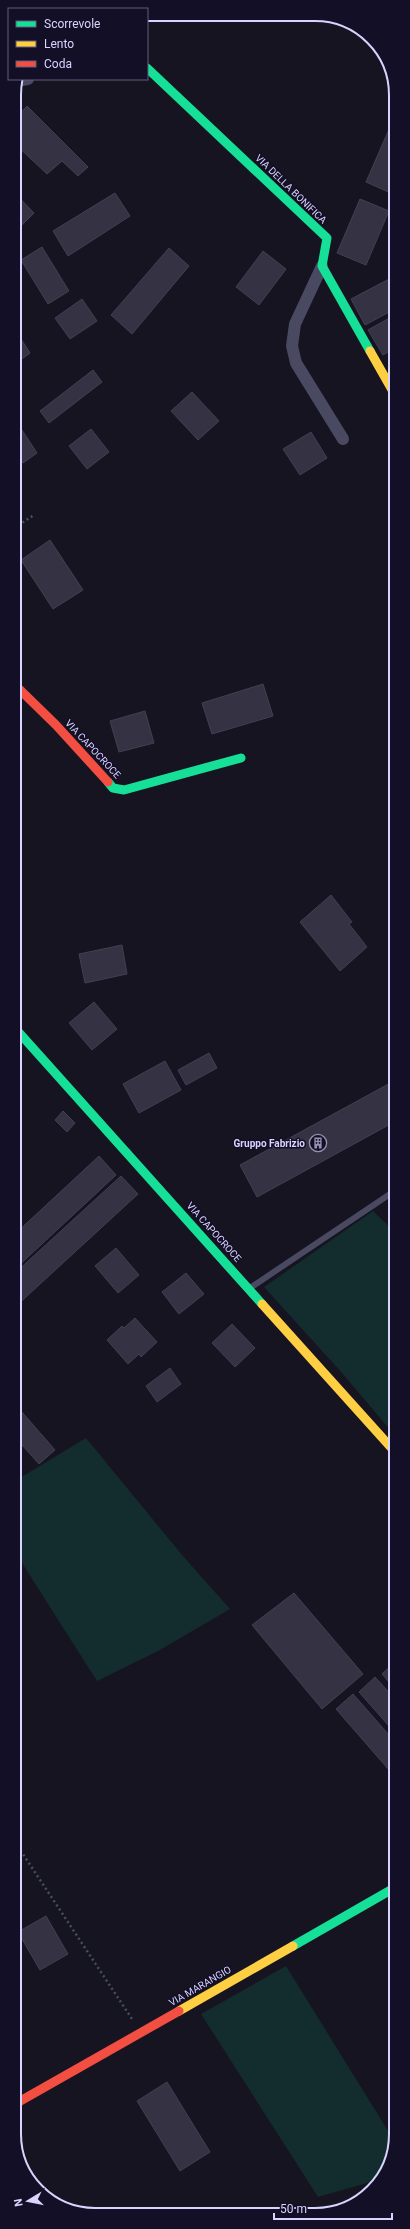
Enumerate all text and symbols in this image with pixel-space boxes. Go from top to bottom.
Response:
legend [8,8,148,80]
text: Scorrevole [44,17,100,31]
text: Lento [44,37,74,51]
text: Coda [44,57,72,71]
street label: VIA DELLA BONIFICA [253,152,329,226]
street label: VIA CAPOCROCE [63,717,123,781]
building icon: Gruppo Fabrizio [308,1133,328,1153]
place label: Gruppo Fabrizio [234,1138,305,1149]
street label: VIA CAPOCROCE [184,1200,244,1264]
street label: VIA MARANGIO [167,1964,233,2008]
north arrow [8,2181,48,2221]
scale bar [274,2195,392,2221]
text: N [12,2197,26,2208]
text: 50 m [280,2202,307,2216]

